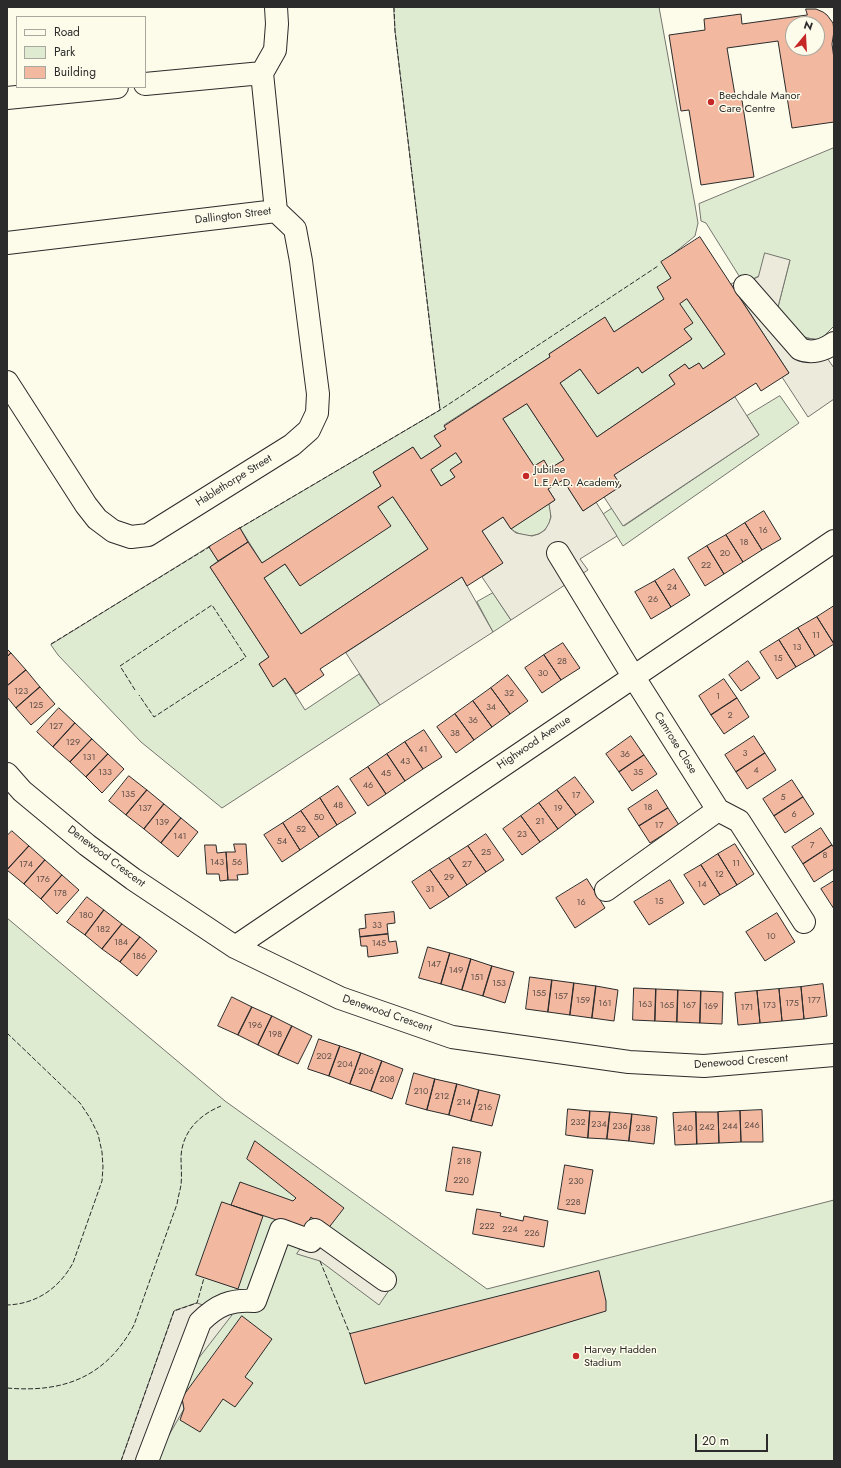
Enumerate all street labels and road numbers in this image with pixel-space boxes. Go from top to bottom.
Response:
street label: Dallington Street [194,205,272,227]
street label: Hablethorpe Street [193,452,275,510]
street label: Camrose Close [651,710,699,776]
street label: Highwood Avenue [495,714,573,772]
street label: Denewood Crescent [65,823,147,891]
street label: Denewood Crescent [340,992,434,1036]
street label: Denewood Crescent [694,1052,788,1072]

